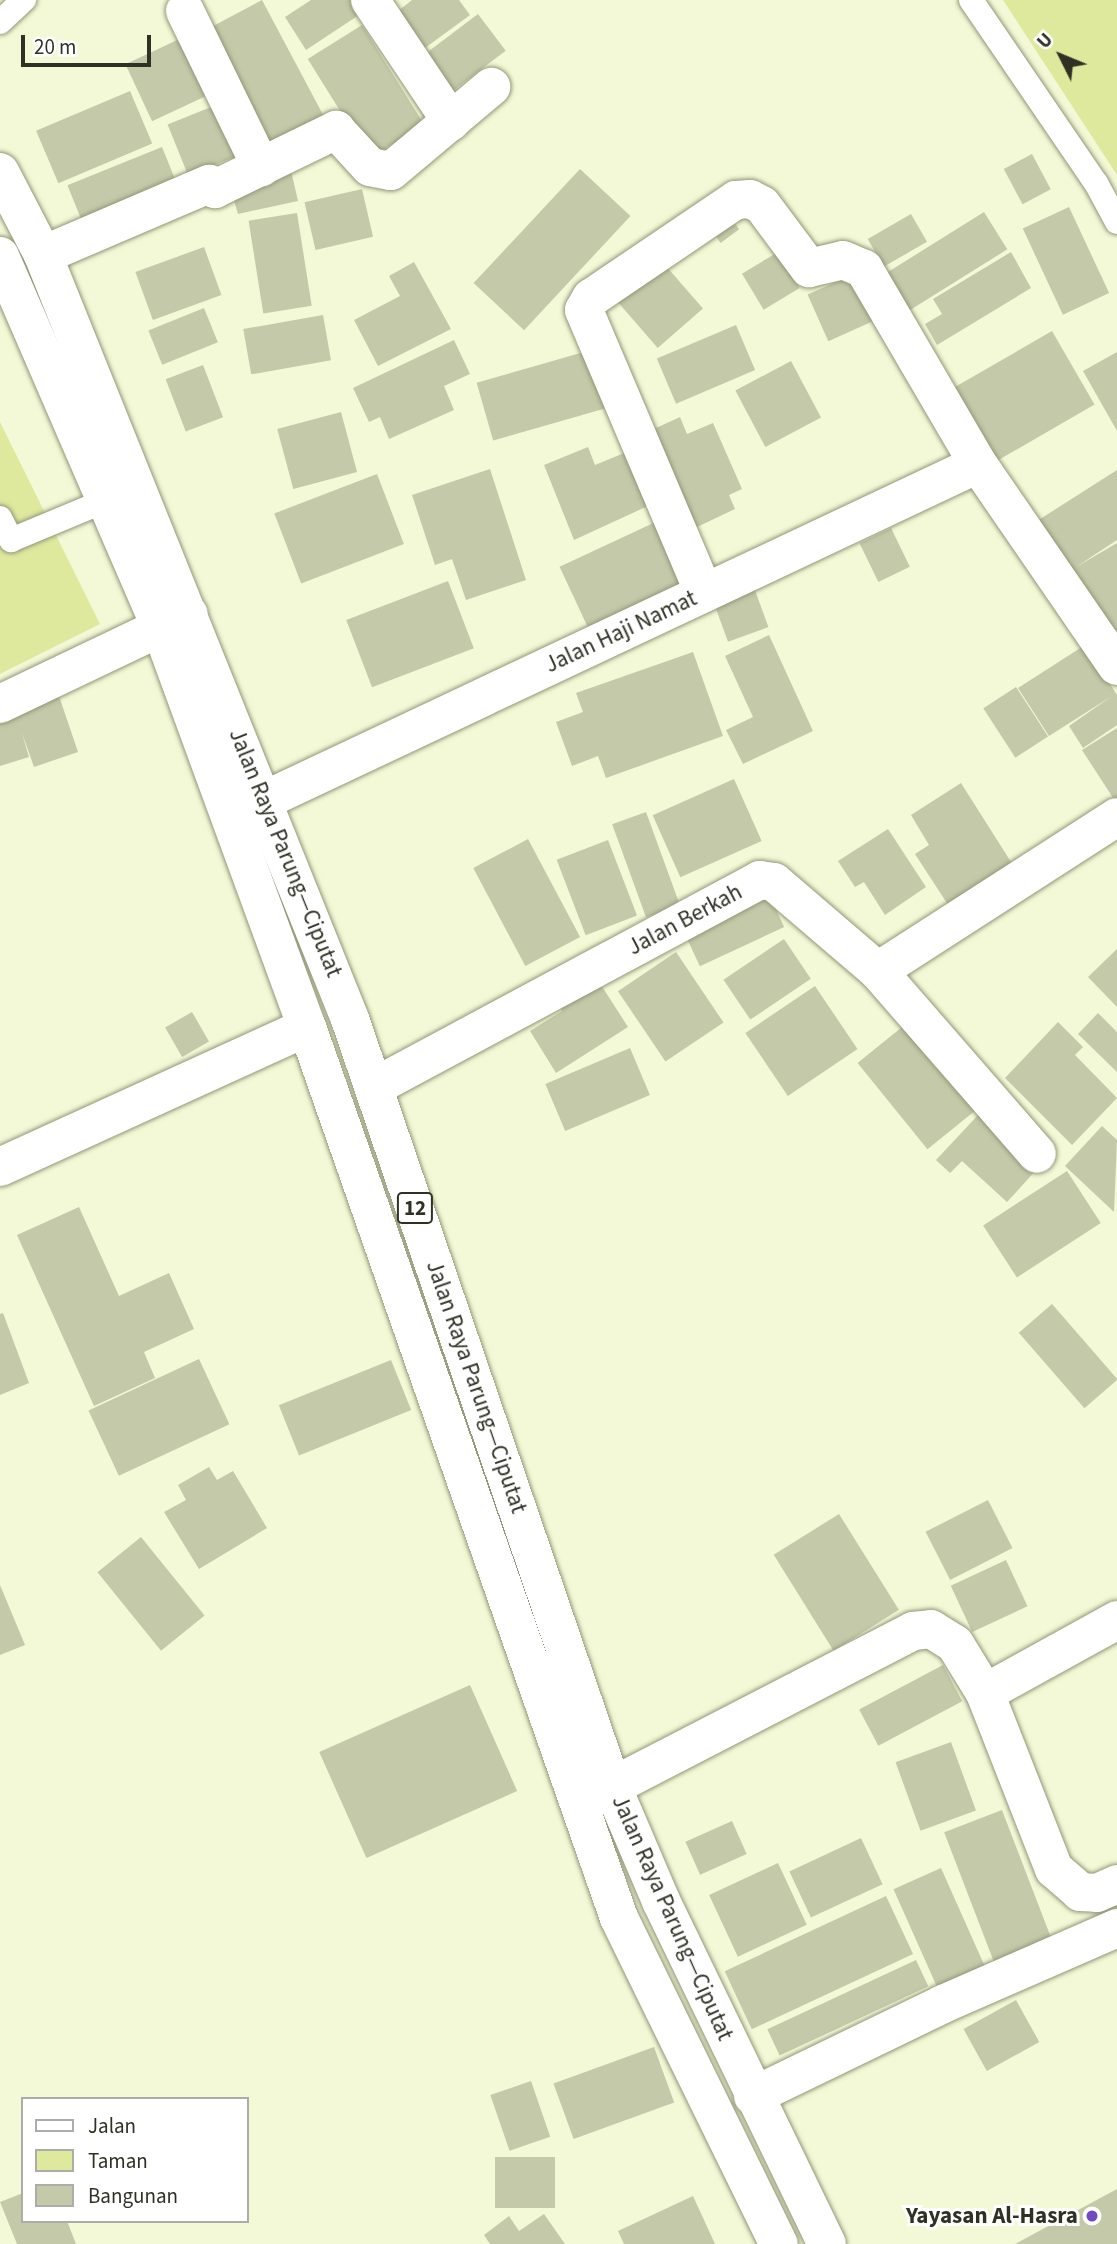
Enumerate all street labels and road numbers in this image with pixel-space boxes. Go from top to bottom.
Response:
street label: Jalan Haji Namat [541,585,701,679]
street label: Jalan Raya Parung—Ciputat [222,725,348,981]
street label: Jalan Berkah [623,878,747,962]
road number: 12 [396,1190,434,1226]
street label: Jalan Raya Parung—Ciputat [420,1257,532,1517]
street label: Jalan Raya Parung—Ciputat [605,1791,739,2045]

